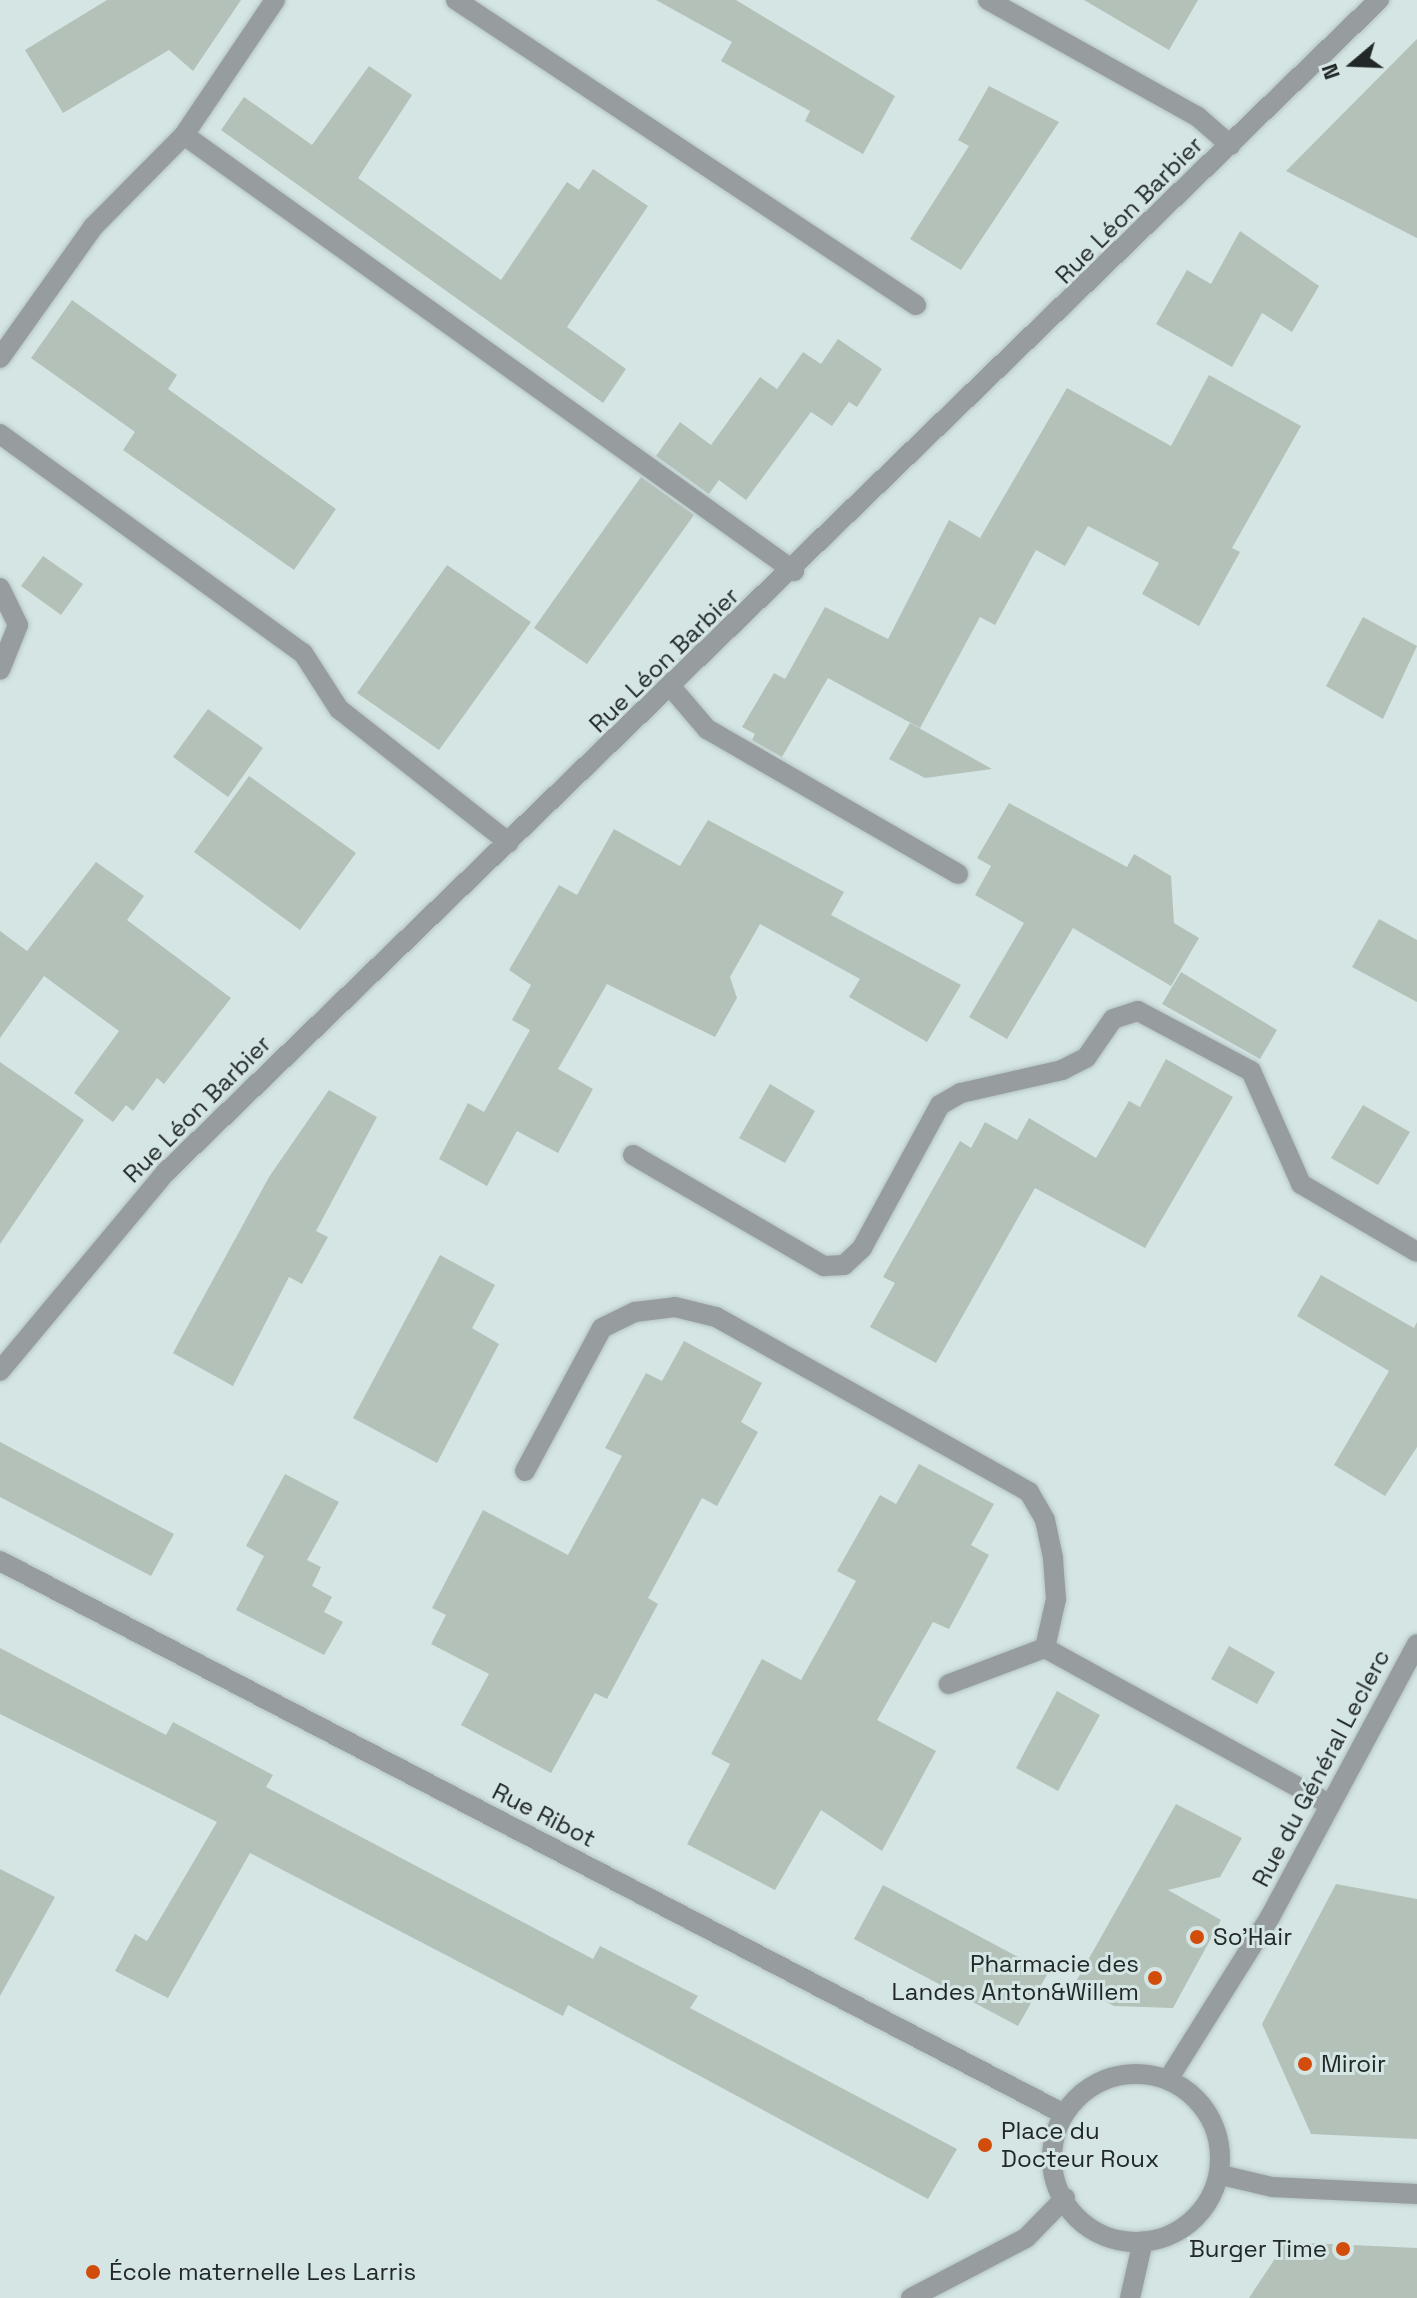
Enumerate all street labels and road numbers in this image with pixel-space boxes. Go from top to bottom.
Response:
street label: Rue Léon Barbier [1049,130,1209,290]
street label: Rue Léon Barbier [583,581,745,739]
street label: Rue Léon Barbier [117,1029,277,1189]
street label: Rue du Général Leclerc [1246,1644,1396,1892]
street label: Rue Ribot [488,1777,600,1853]

